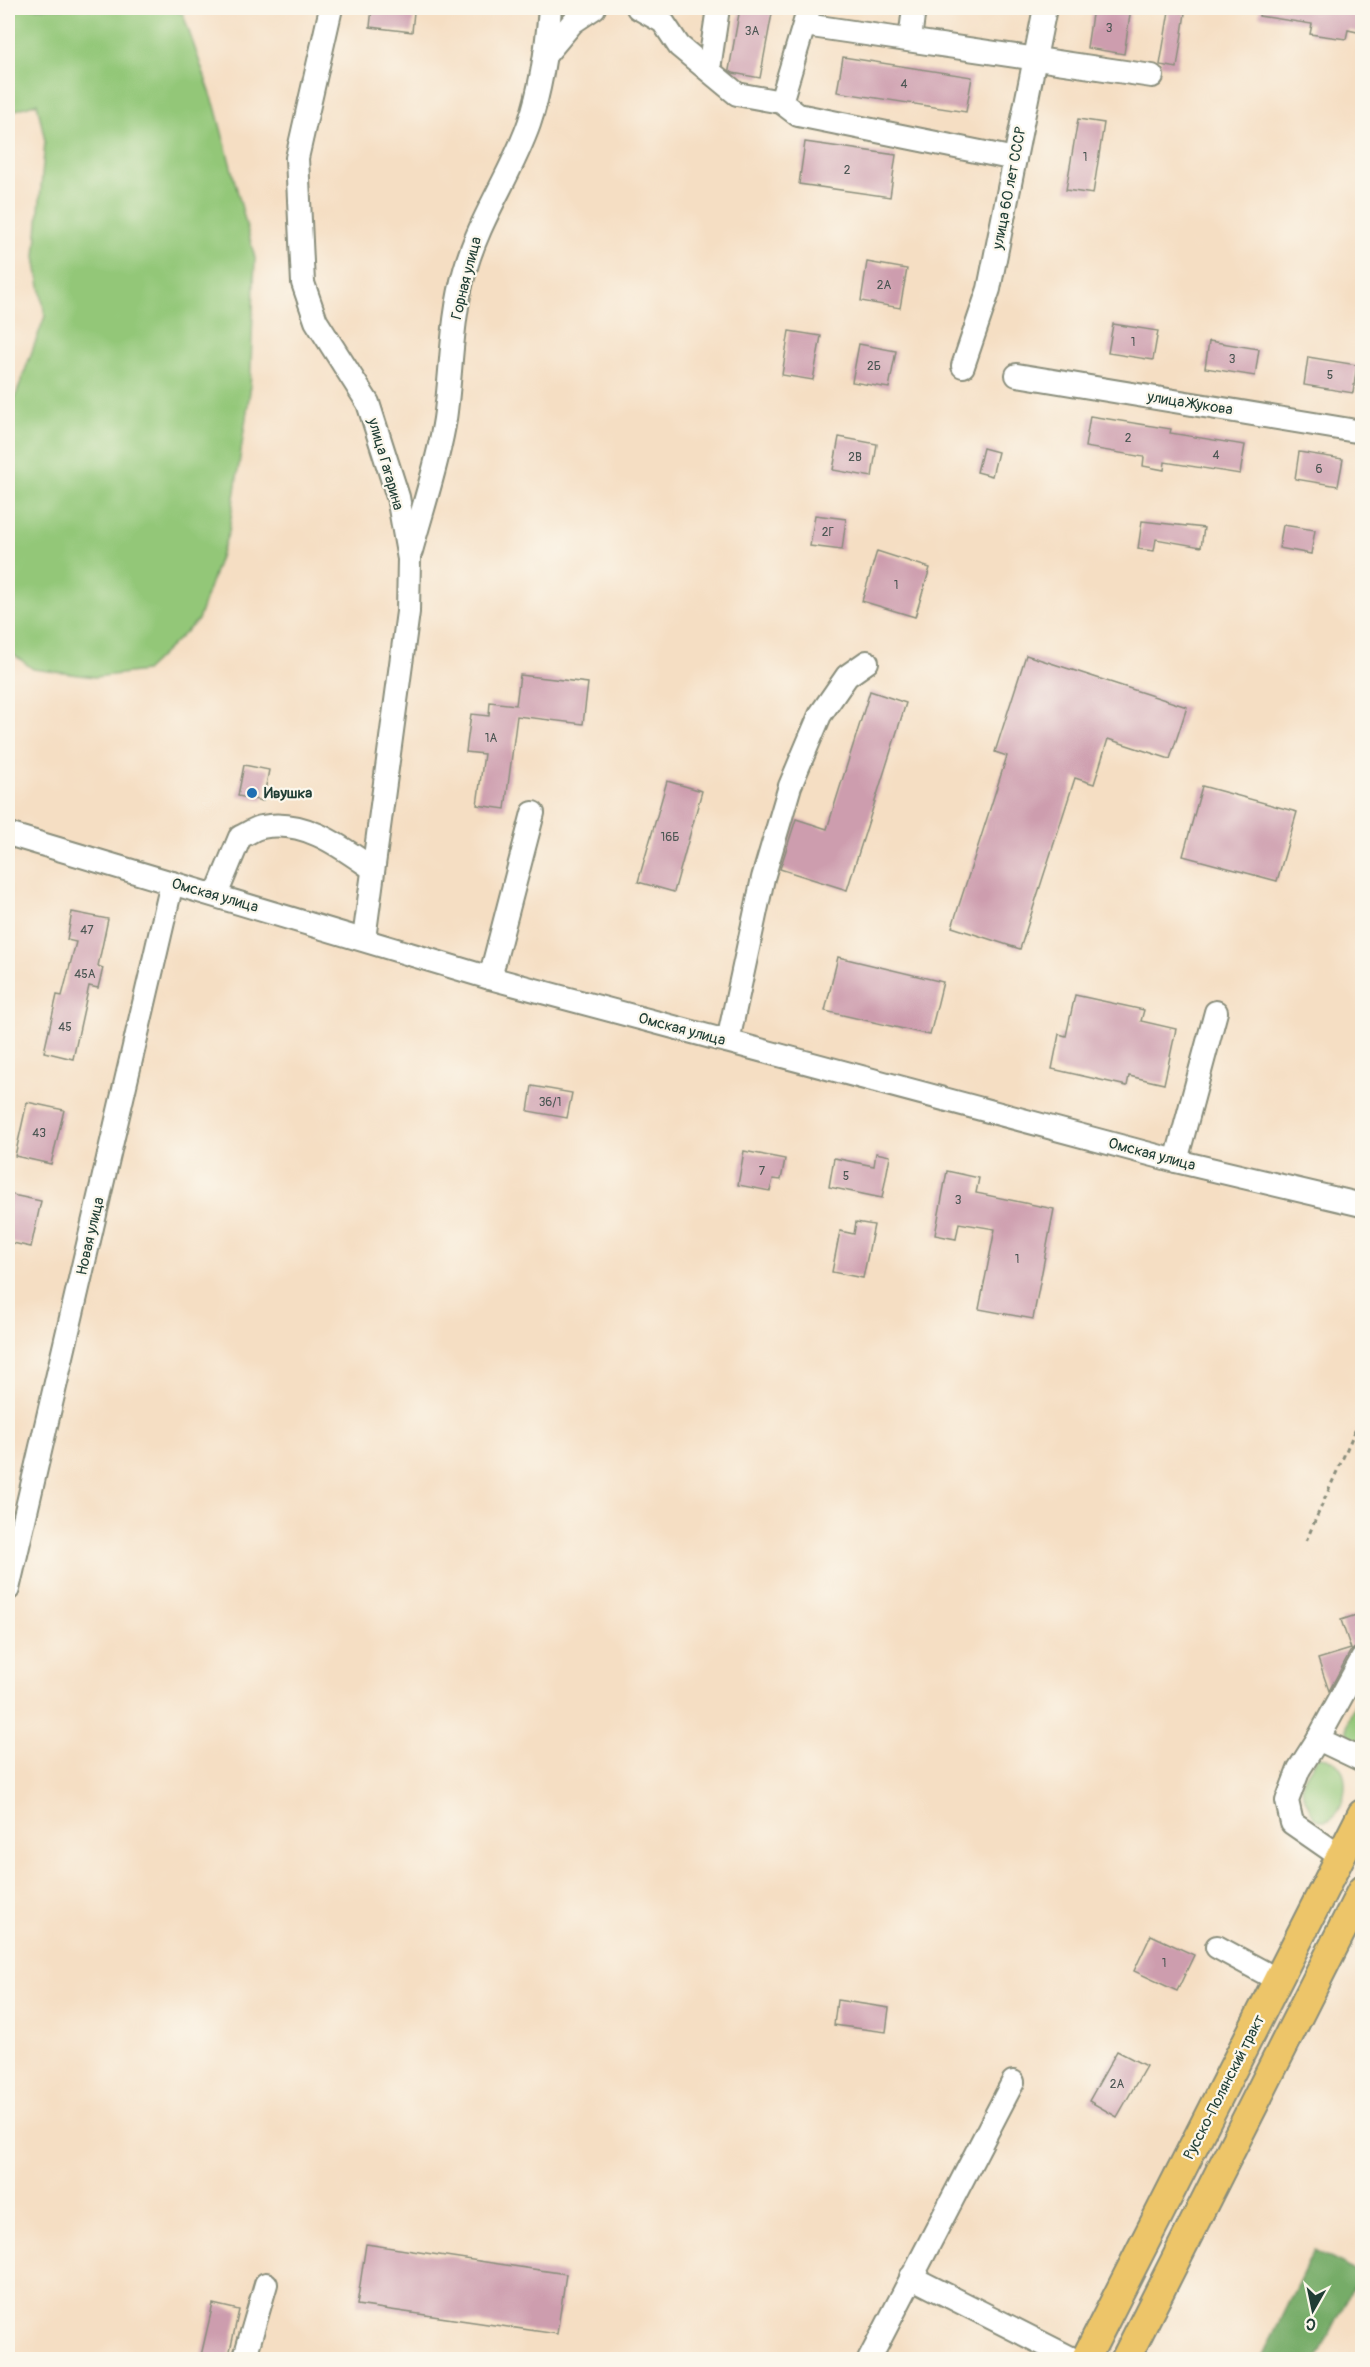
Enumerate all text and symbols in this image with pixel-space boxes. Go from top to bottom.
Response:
house number: 3 [1106,21,1113,36]
house number: 3А [745,24,759,39]
house number: 4 [901,77,908,92]
street label: улица 60 лет СССР [988,125,1031,252]
house number: 1 [1083,150,1087,165]
house number: 2 [844,163,851,178]
street label: Горная улица [447,235,486,321]
house number: 2А [877,278,891,293]
house number: 1 [1131,335,1135,350]
house number: 3 [1229,352,1236,367]
house number: 2Б [867,359,881,374]
house number: 5 [1327,368,1333,383]
street label: улица Жукова [1145,387,1234,420]
street label: улица Гагарина [363,415,408,512]
house number: 2 [1125,431,1132,446]
house number: 4 [1213,448,1220,463]
house number: 2В [848,450,862,465]
house number: 6 [1316,462,1323,477]
house number: 2Г [822,525,834,540]
house number: 1 [894,578,898,593]
house number: 1А [485,731,497,746]
place label: Ивушка [264,784,312,803]
marker: Ивушка [245,786,259,800]
house number: 16Б [661,830,679,845]
street label: Омская улица [169,874,260,917]
house number: 47 [80,923,94,938]
house number: 45А [74,967,96,982]
street label: Омская улица [636,1009,728,1050]
house number: 45 [58,1020,72,1035]
house number: 36/1 [539,1095,561,1110]
house number: 43 [32,1126,46,1141]
street label: Омская улица [1106,1134,1198,1175]
house number: 7 [759,1164,766,1179]
house number: 5 [843,1169,849,1184]
house number: 3 [955,1193,962,1208]
street label: Новая улица [72,1195,109,1277]
house number: 1 [1015,1252,1019,1267]
house number: 1 [1162,1956,1166,1971]
street label: Русско-Полянский тракт [1180,2011,1269,2163]
house number: 2А [1110,2077,1124,2092]
north arrow [1283,2280,1343,2340]
text: С [1304,2313,1317,2334]

